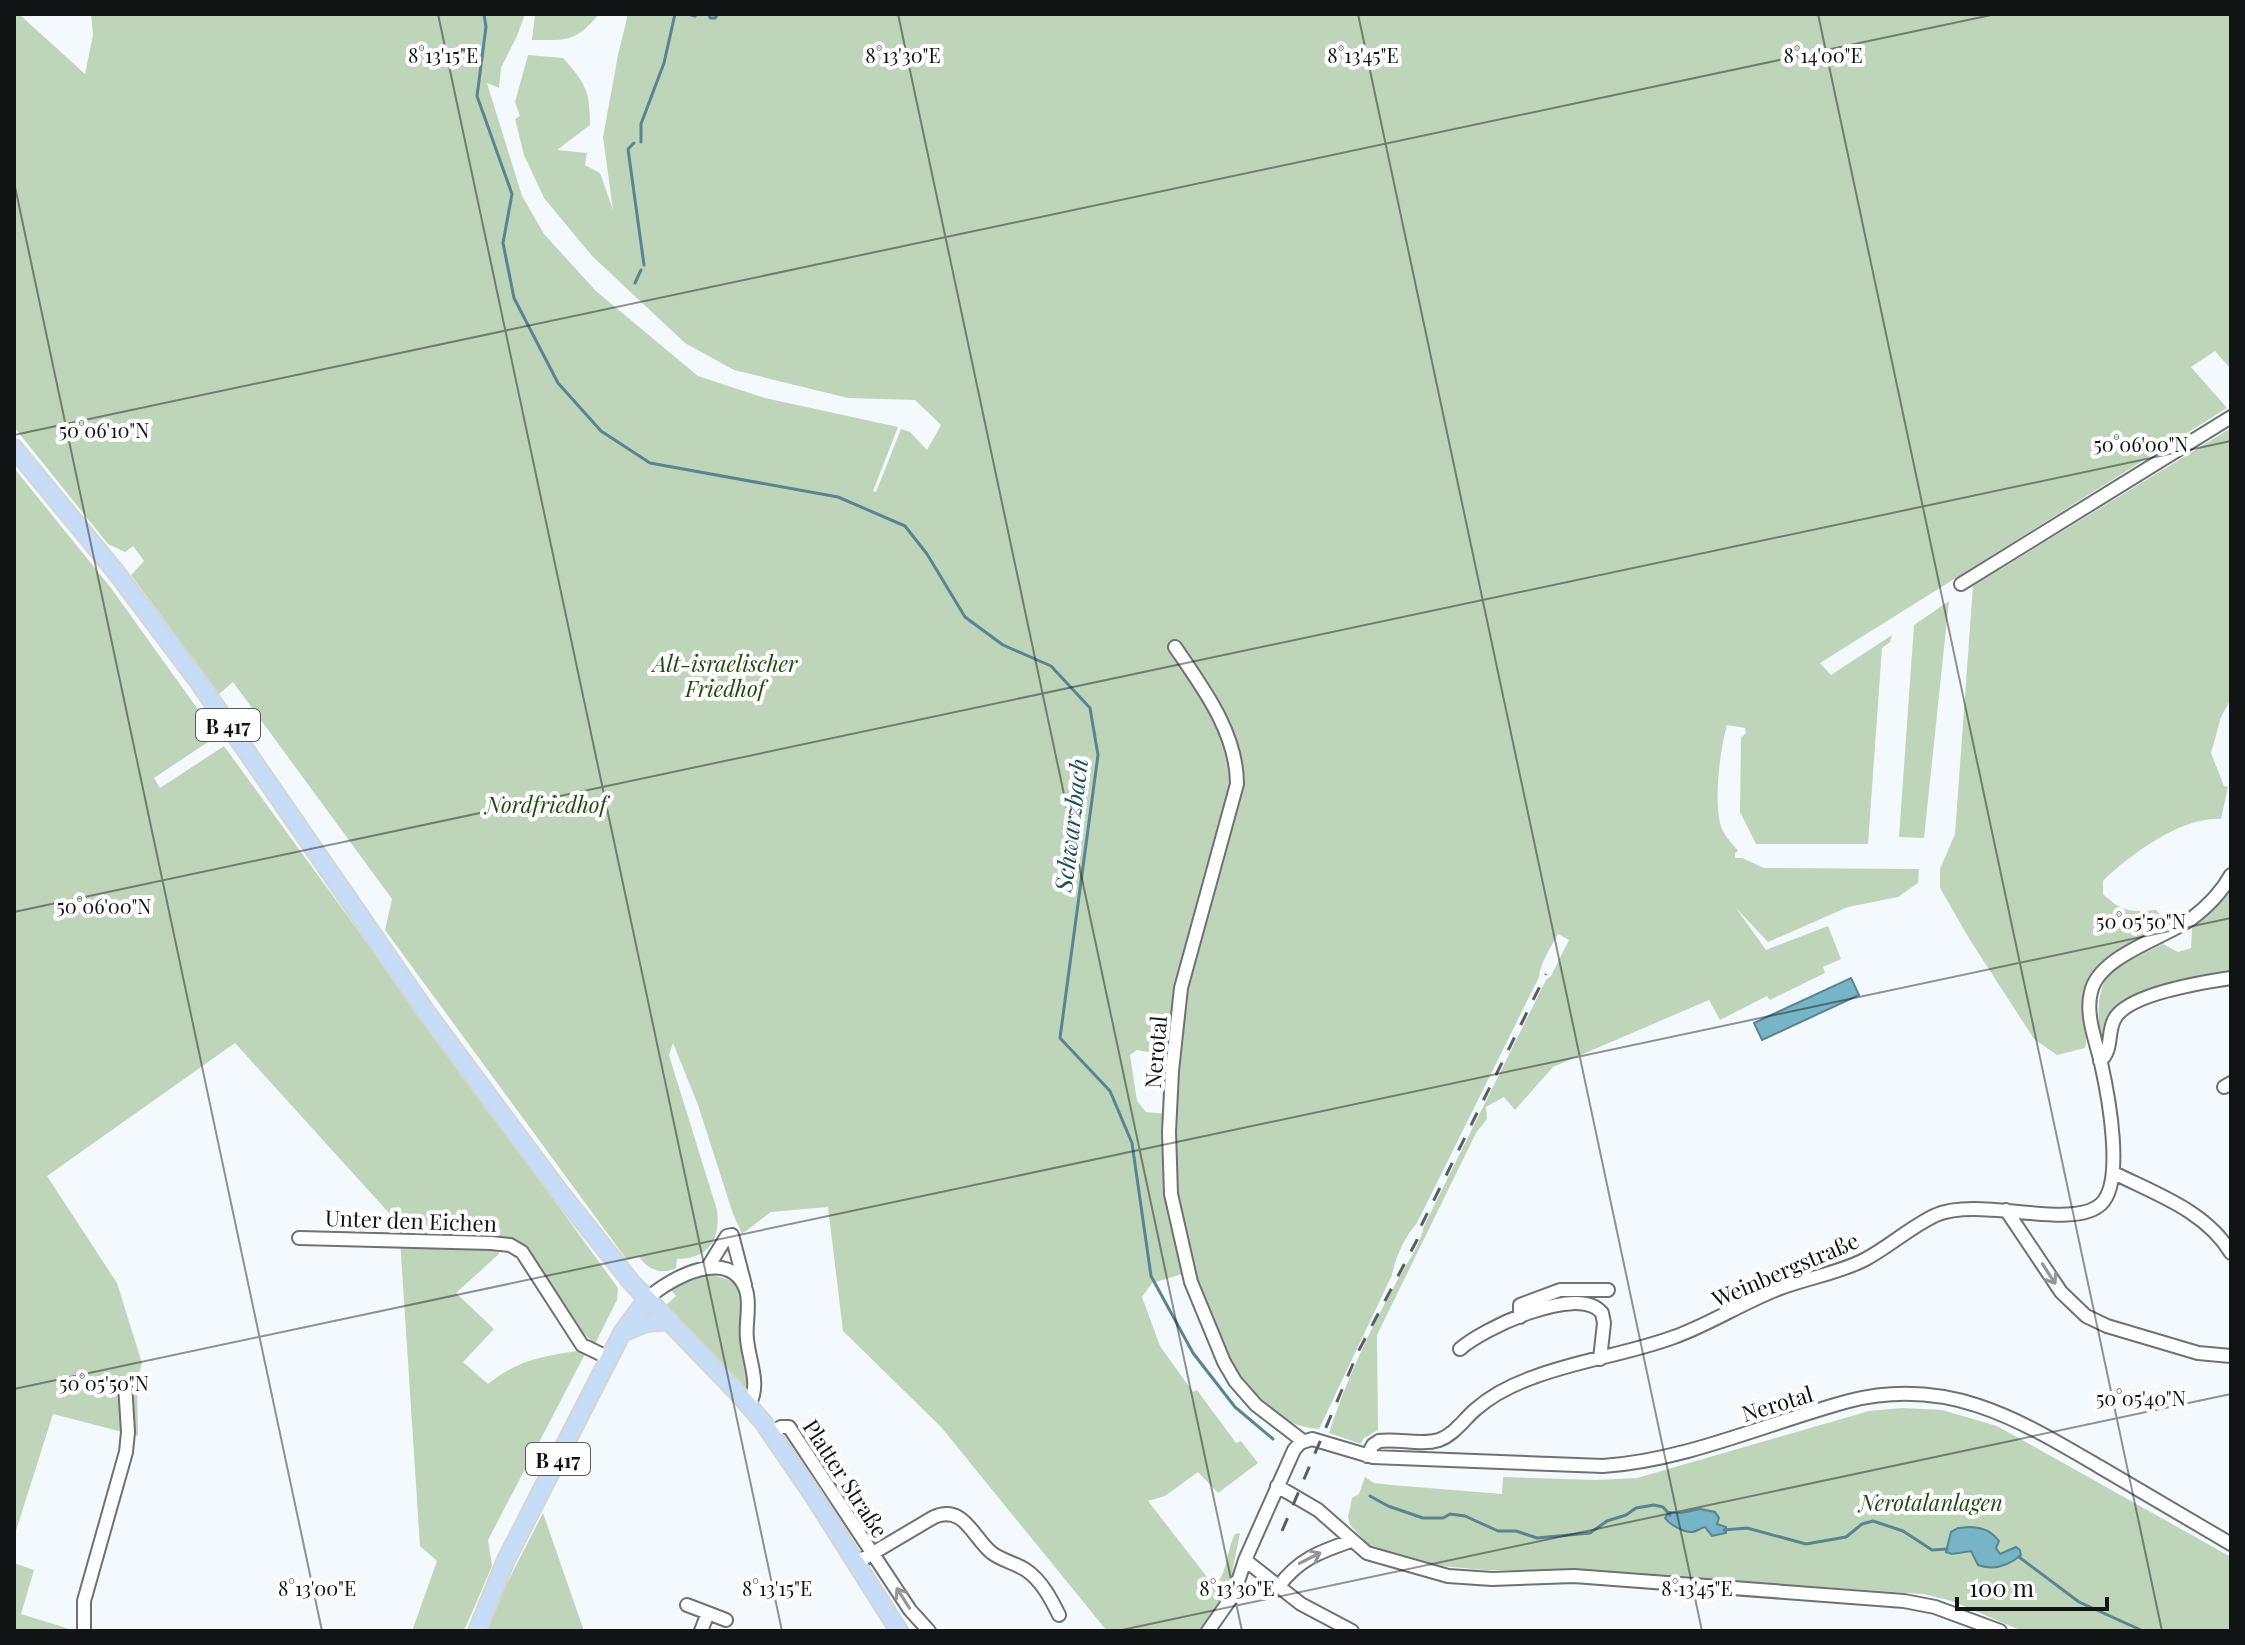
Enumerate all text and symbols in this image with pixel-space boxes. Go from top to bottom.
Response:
text: 8°13'15"E [408,41,478,68]
text: 8°13'30"E [865,41,941,68]
text: 8°13'45"E [1327,41,1399,68]
text: 8°14'00"E [1783,41,1863,68]
text: 50°06'10"N [59,416,149,443]
text: 50°06'00"N [2094,430,2188,457]
park label: Alt-israelischer Friedhof [651,648,798,703]
road number: B 417 [196,709,260,741]
water label: Schwarzbach [1046,756,1094,895]
park label: Nordfriedhof [483,789,611,819]
text: 50°06'00"N [57,892,151,919]
text: 50°05'50"N [2096,907,2186,934]
street label: Nerotal [1137,1014,1173,1090]
street label: Unter den Eichen [325,1202,497,1238]
street label: Weinbergstraße [1706,1225,1863,1314]
one-way arrow [2042,1262,2058,1285]
text: 50°05'50"N [59,1369,149,1396]
street label: Nerotal [1738,1378,1816,1428]
text: 50°05'40"N [2096,1384,2186,1411]
street label: Platter Straße [797,1413,895,1543]
road number: B 417 [526,1443,590,1475]
park label: Nerotalanlagen [1857,1487,2003,1517]
one-way arrow [1298,1549,1322,1565]
scale bar [1957,1561,2107,1611]
text: 100 m [1969,1571,2034,1603]
text: 8°13'00"E [278,1574,356,1601]
text: 8°13'15"E [742,1574,812,1601]
text: 8°13'30"E [1199,1574,1275,1601]
text: 8°13'45"E [1661,1574,1733,1601]
one-way arrow [895,1587,911,1610]

